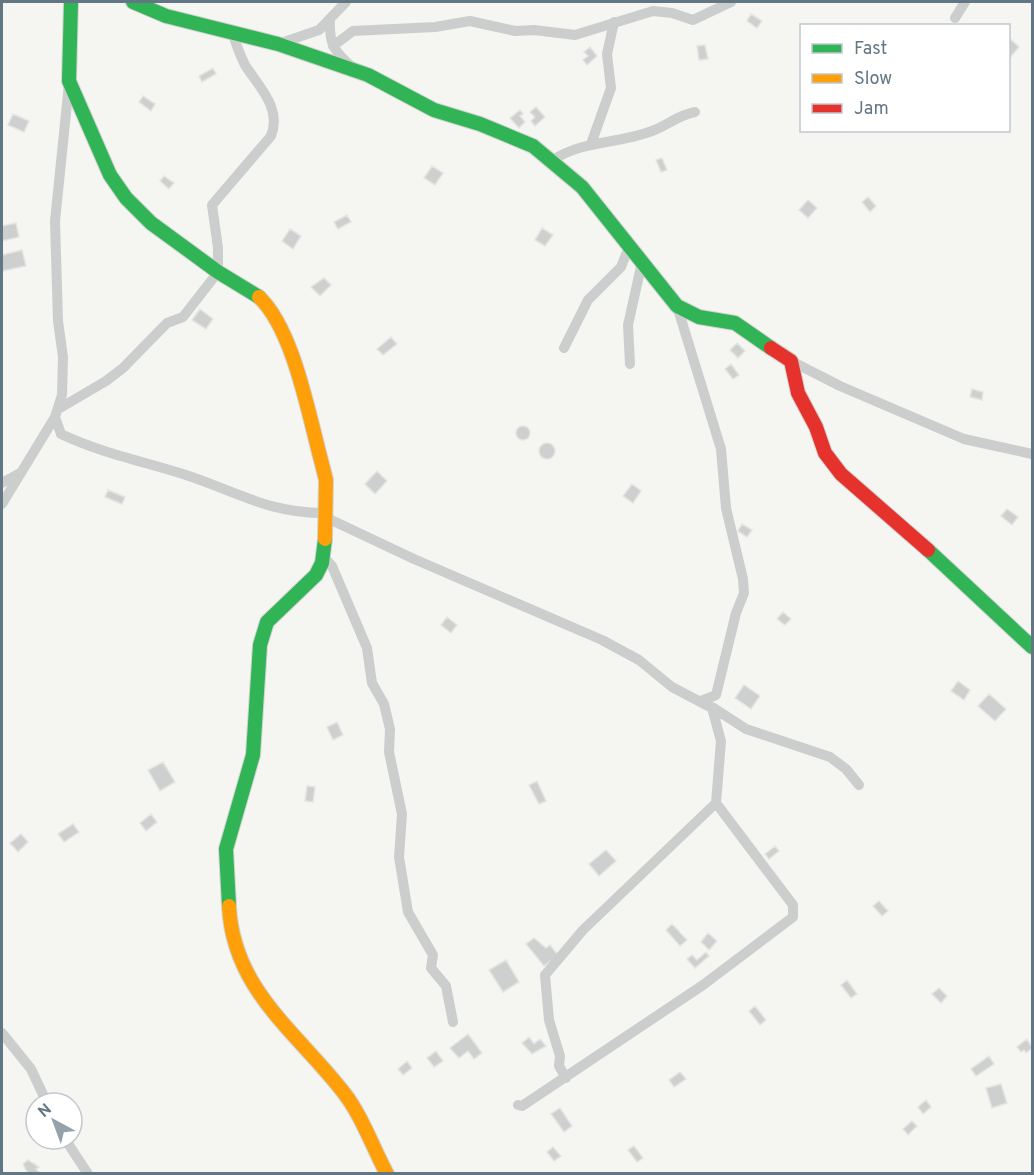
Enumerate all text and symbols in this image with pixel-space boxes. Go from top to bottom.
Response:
legend [800,24,1010,132]
text: Fast [854,38,887,61]
text: Slow [854,68,892,91]
text: Jam [854,98,889,121]
north arrow [24,1091,84,1151]
text: N [35,1100,56,1123]

